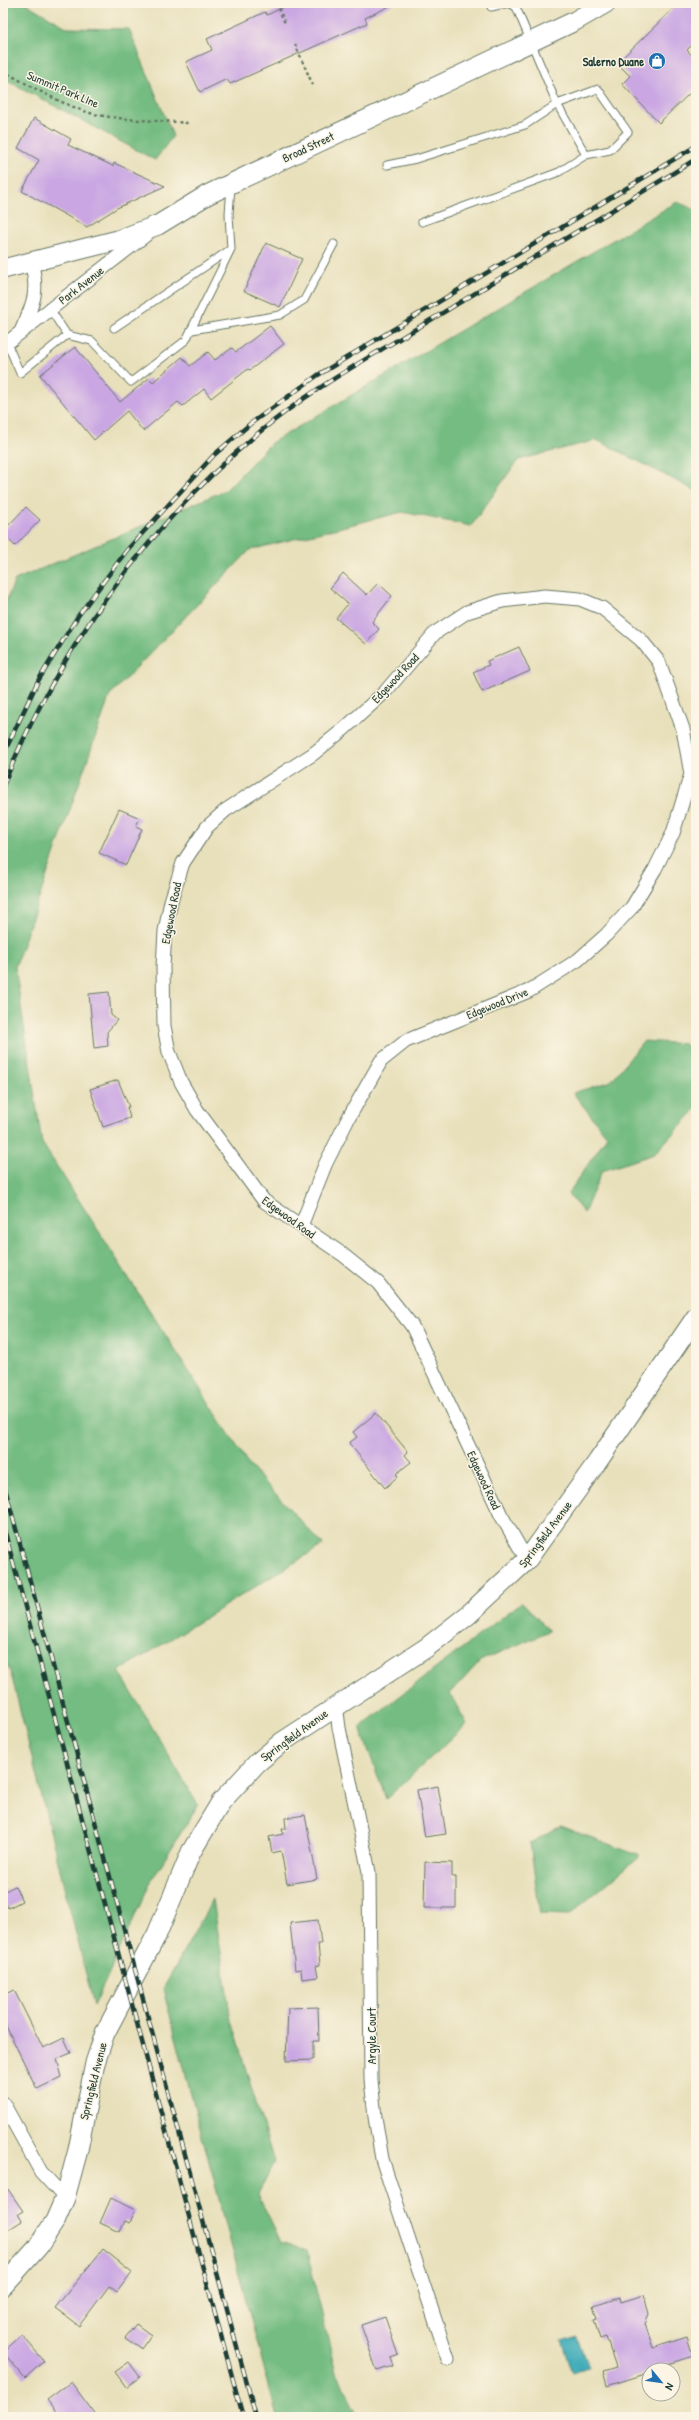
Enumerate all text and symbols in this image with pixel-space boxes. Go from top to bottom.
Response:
shop icon: Salerno Duane [647,51,667,71]
place label: Salerno Duane [583,53,644,70]
street label: Summit Park LIne [24,66,102,112]
street label: Broad Street [279,127,338,166]
street label: Park Avenue [55,262,107,308]
street label: Edgewood Road [367,649,423,707]
street label: Edgewood Road [157,880,185,945]
street label: Edgewood Drive [464,983,531,1023]
street label: Edgewood Road [259,1192,320,1242]
street label: Edgewood Road [463,1448,505,1512]
street label: Springfield Avenue [514,1497,576,1571]
street label: Springfield Avenue [257,1705,331,1765]
street label: Argyle Court [363,2007,380,2064]
street label: Springfield Avenue [75,2040,111,2122]
north arrow [641,2362,681,2402]
text: N [662,2381,677,2393]

